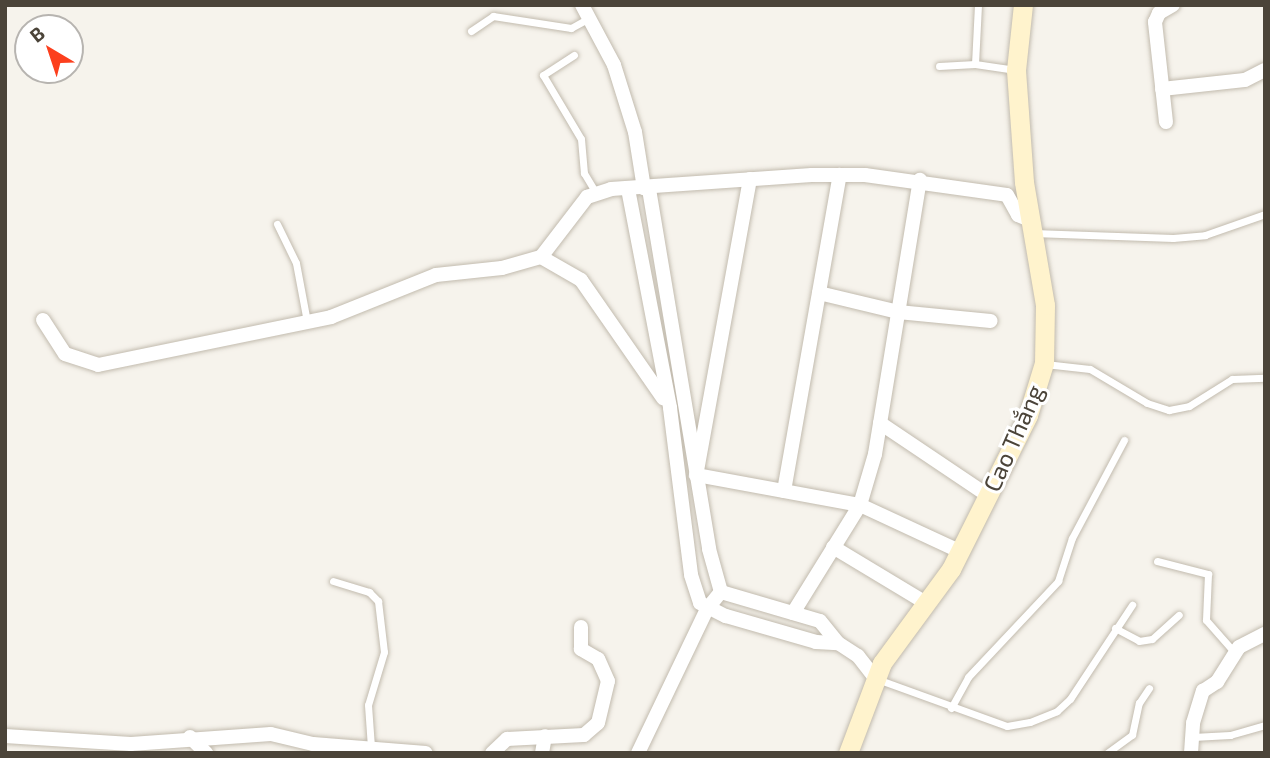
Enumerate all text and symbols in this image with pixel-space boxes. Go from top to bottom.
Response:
north arrow [14,14,84,84]
text: B [25,21,49,47]
street label: Cao Thắng [977,380,1049,496]

